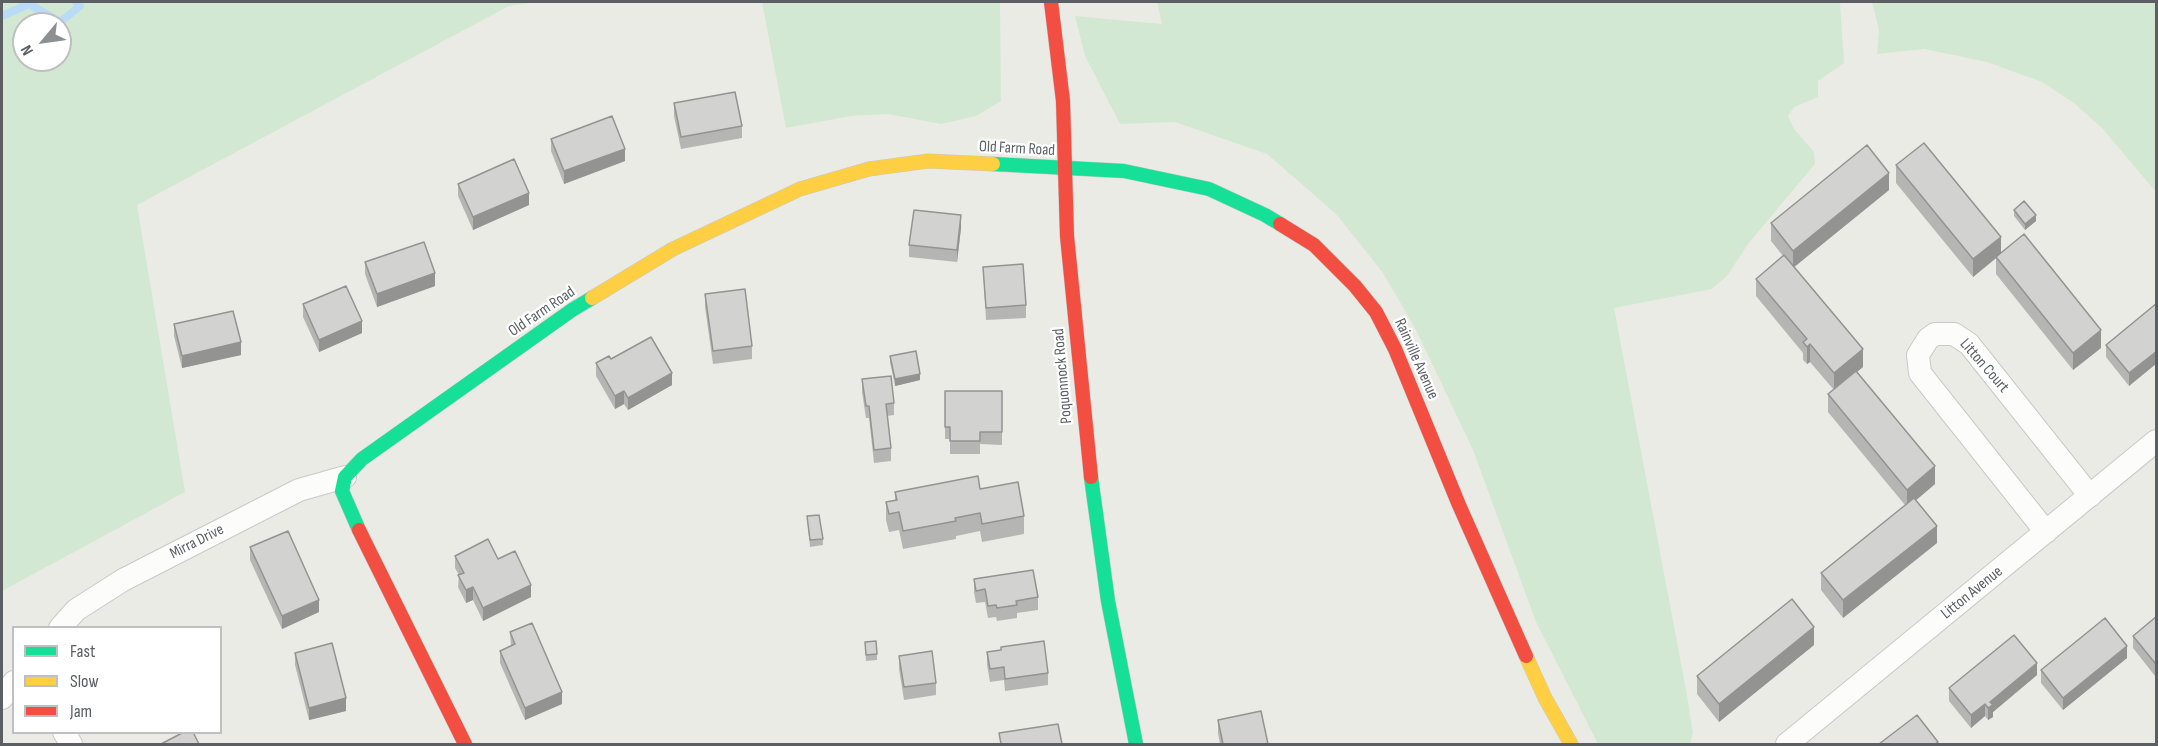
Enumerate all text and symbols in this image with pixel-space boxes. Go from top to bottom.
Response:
north arrow [12,12,72,72]
text: N [17,42,38,58]
street label: Old Farm Road [979,137,1055,161]
street label: Old Farm Road [505,283,579,341]
street label: Rainville Avenue [1390,316,1442,402]
street label: Poquonnock Road [1049,328,1077,424]
street label: Litton Court [1955,335,2013,397]
street label: Mirra Drive [167,520,227,564]
street label: Litton Avenue [1937,562,2007,624]
legend [12,626,222,734]
text: Fast [70,641,95,662]
text: Slow [70,671,99,692]
text: Jam [70,701,92,722]

